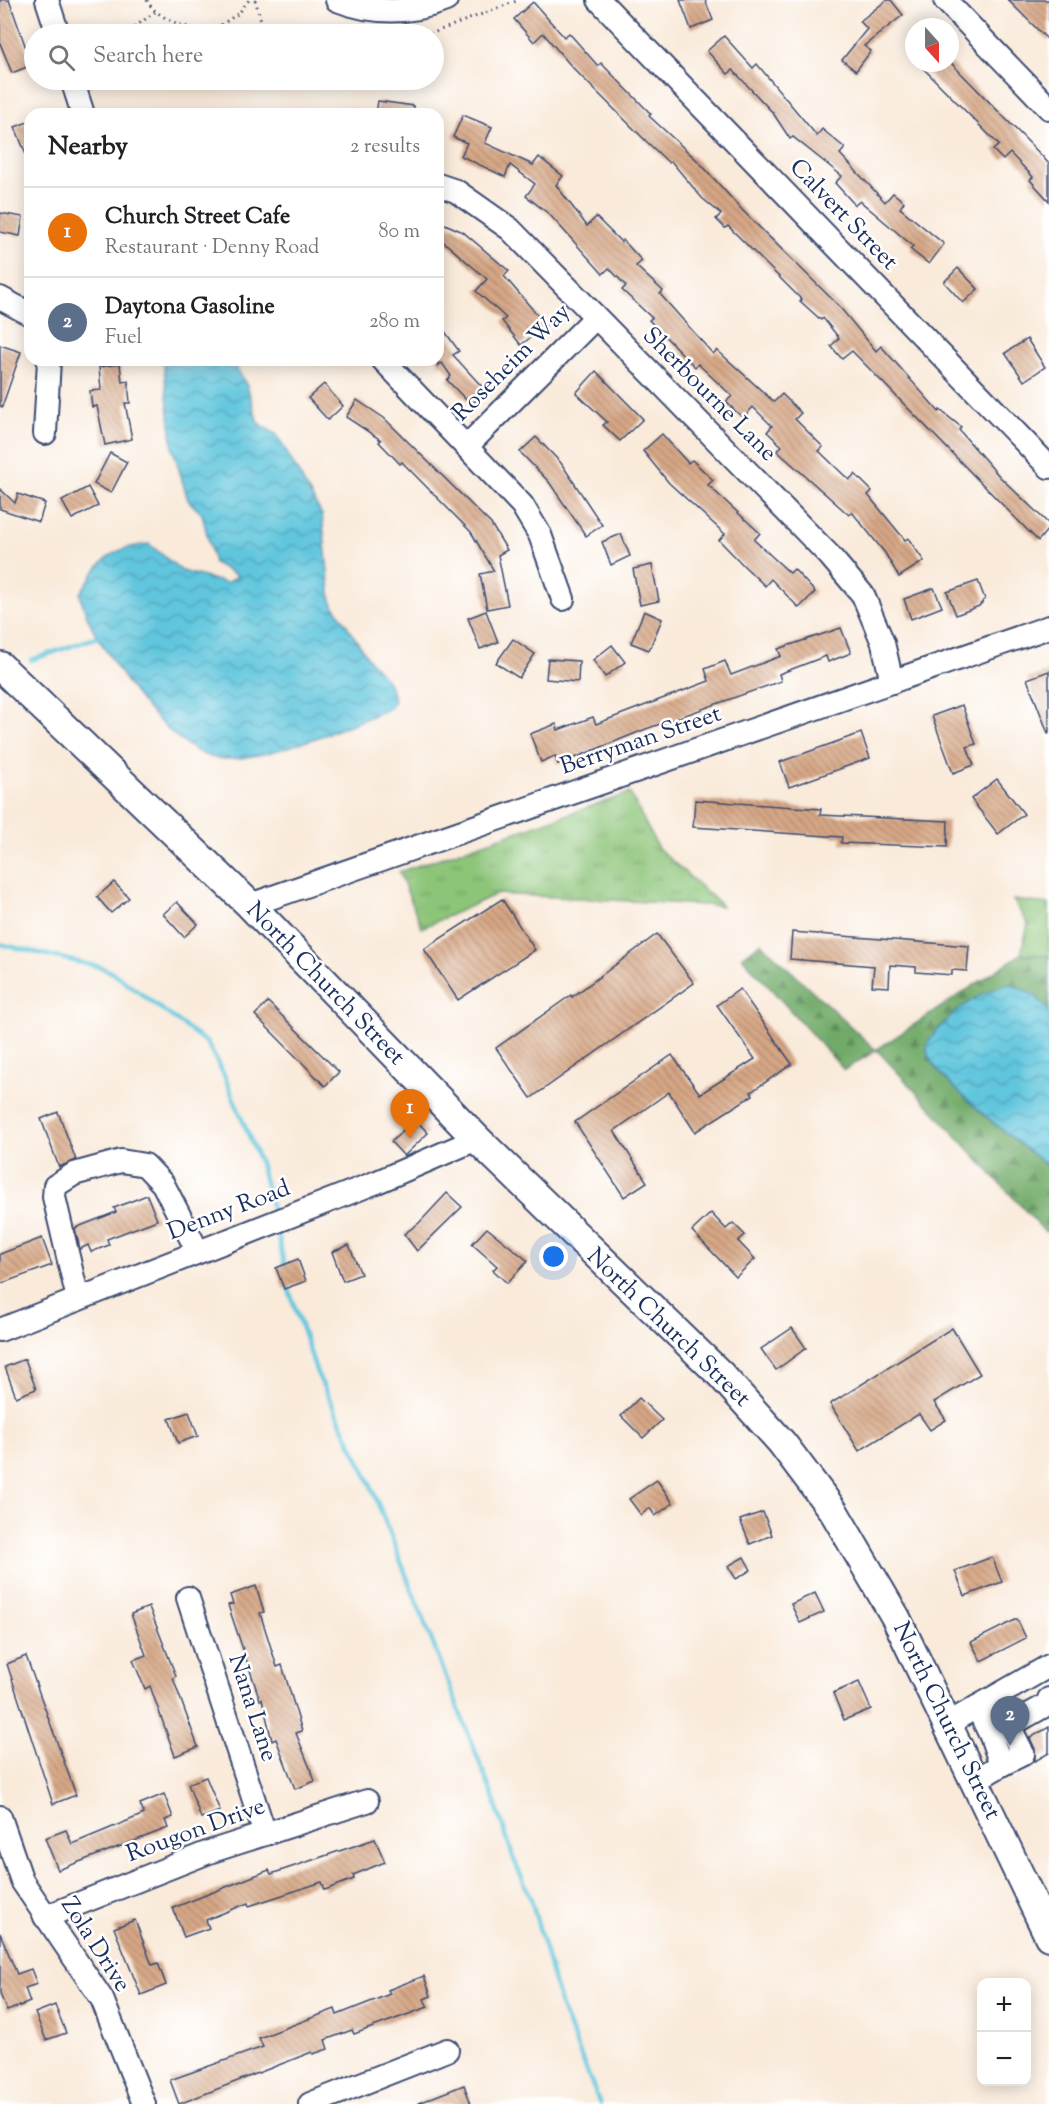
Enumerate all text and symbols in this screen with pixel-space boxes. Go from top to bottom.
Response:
north arrow [905,18,959,72]
search box [24,24,444,90]
icon: search [45,41,78,74]
text: Search here [93,41,203,73]
text: Nearby [48,129,128,166]
text: 2 results [350,133,420,162]
street label: Calvert Street [781,151,905,279]
text: Church Street Cafe [105,202,290,234]
text: 1 [64,218,71,247]
text: 80 m [379,218,420,247]
text: Restaurant · Denny Road [105,234,319,263]
text: Daytona Gasoline [105,292,275,324]
street label: Roseheim Way [445,296,579,430]
text: 2 [63,308,72,337]
text: 280 m [369,308,420,337]
street label: Sherbourne Lane [634,320,784,470]
text: Fuel [105,324,142,353]
street label: Berryman Street [556,698,726,784]
street label: North Church Street [238,894,412,1074]
pin: 1 [390,1090,430,1139]
street label: Denny Road [163,1172,296,1250]
street label: North Church Street [578,1241,758,1415]
your location [539,1242,568,1271]
street label: North Church Street [883,1616,1009,1826]
street label: Nana Lane [219,1650,285,1766]
pin: 2 [990,1696,1030,1746]
street label: Rougon Drive [122,1790,270,1872]
street label: Zola Drive [52,1891,138,1999]
map controls [977,1978,1031,2086]
button: + [977,1978,1031,2032]
button: − [977,2032,1031,2086]

